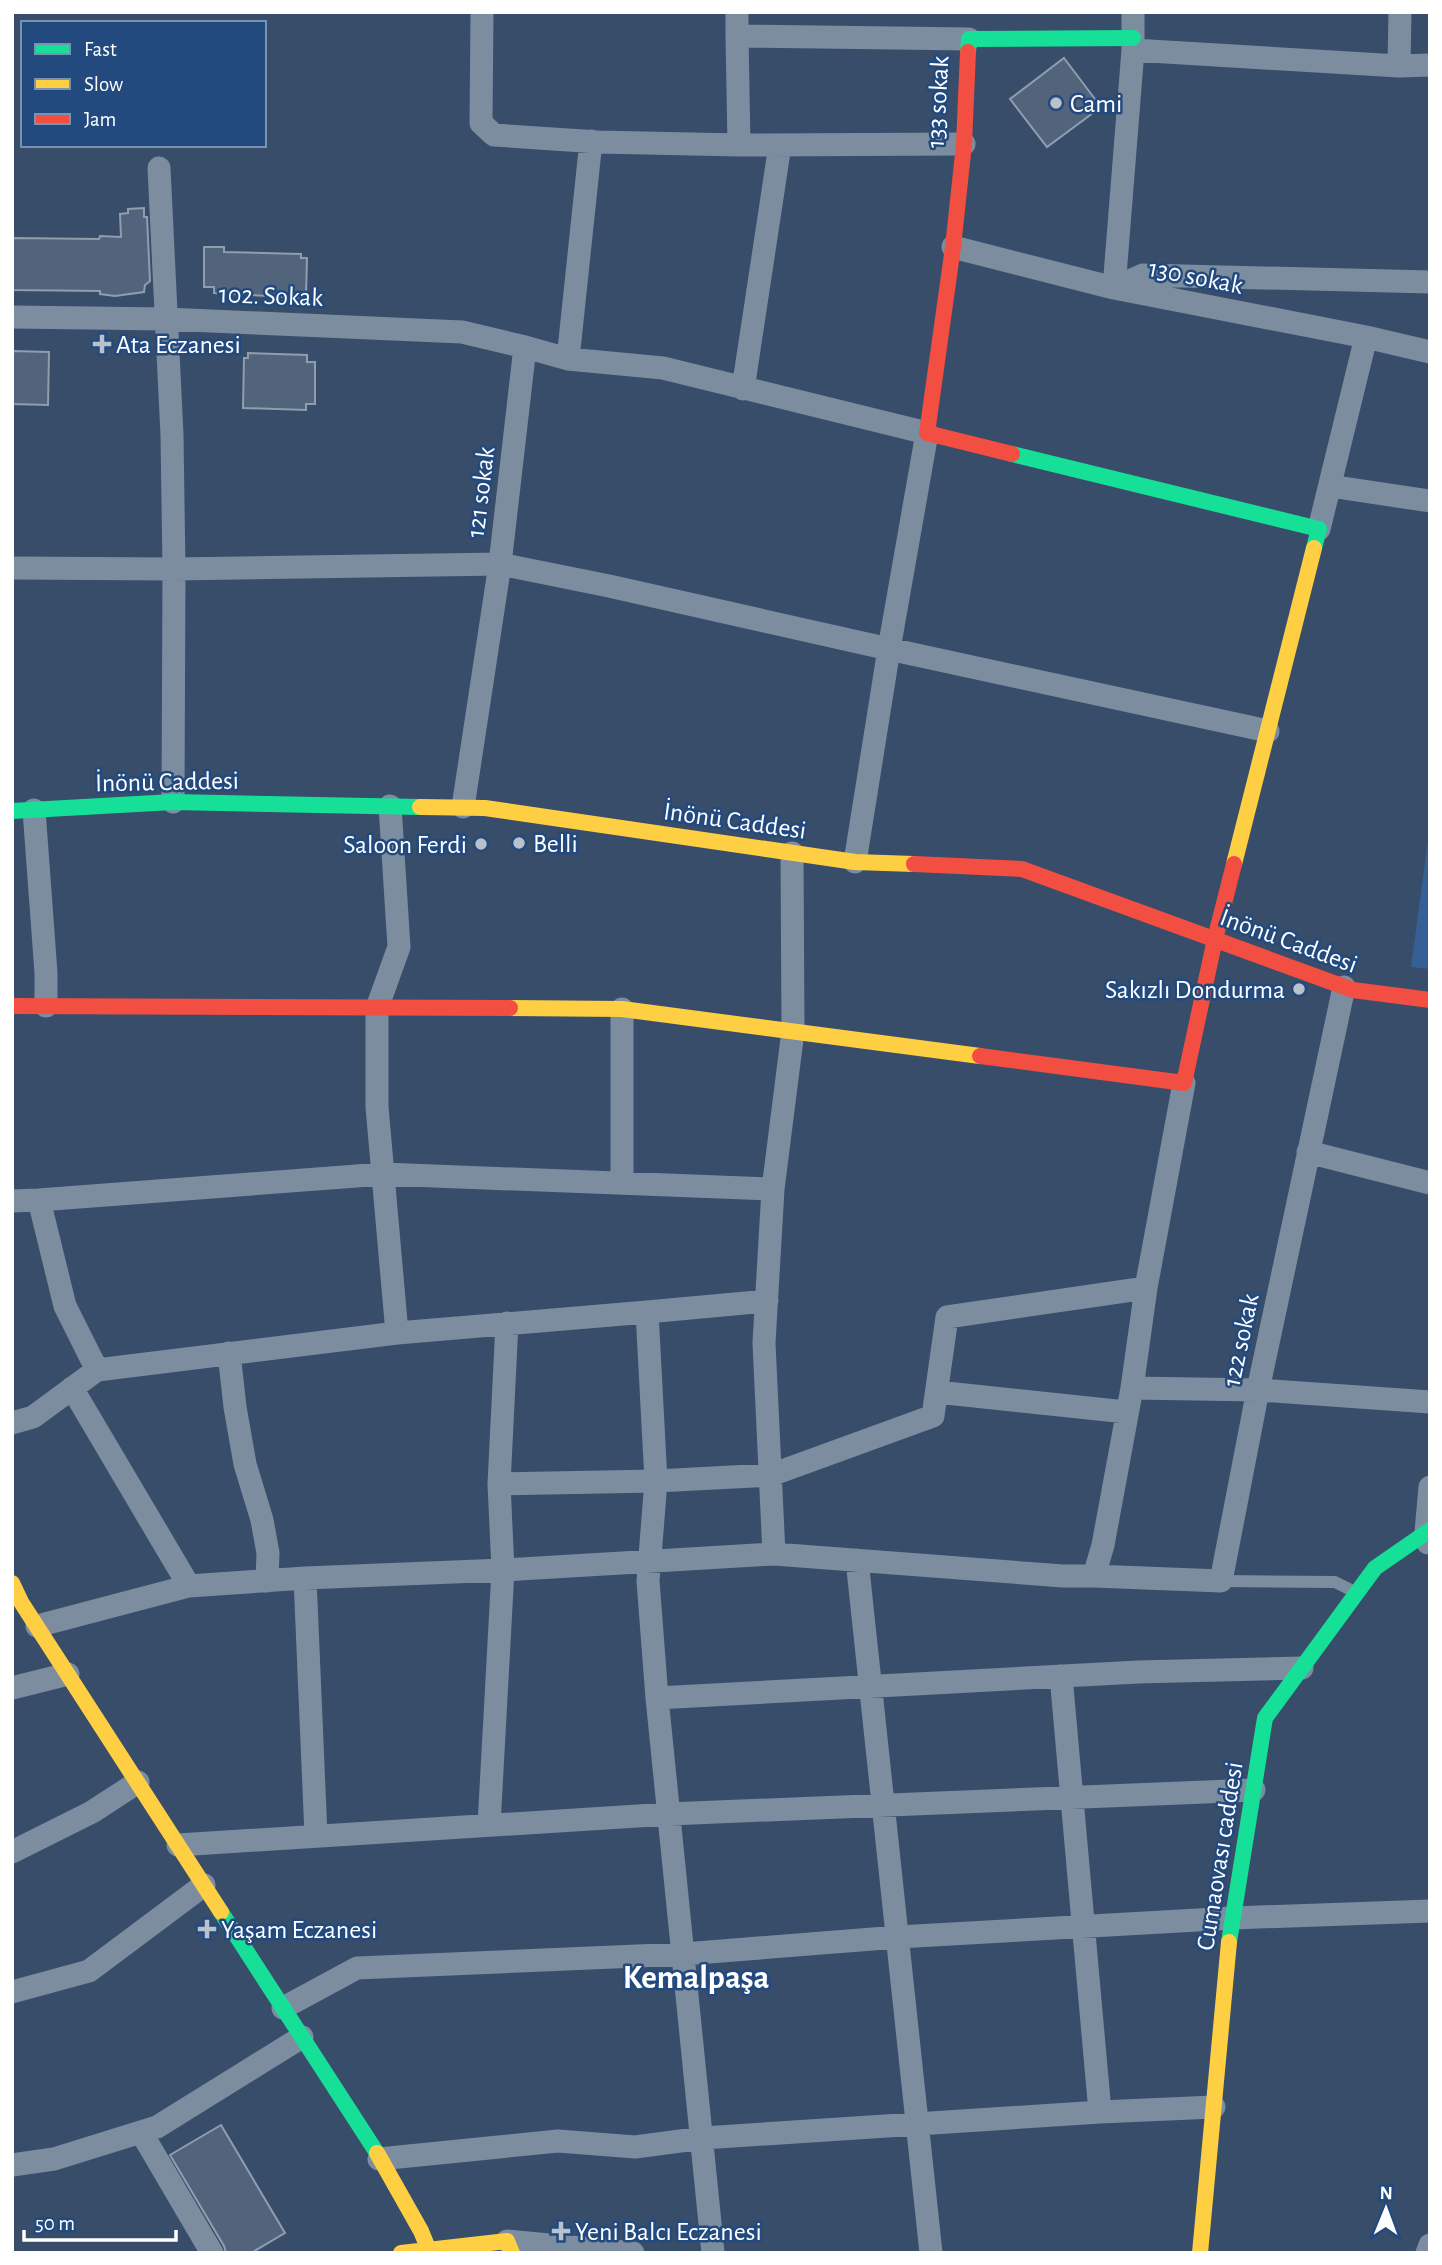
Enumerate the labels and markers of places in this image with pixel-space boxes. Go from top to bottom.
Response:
place label: Cami [1070,91,1122,117]
marker: Cami [1048,95,1064,111]
place label: Ata Eczanesi [116,332,241,358]
marker: Ata Eczanesi [94,336,110,352]
place label: Belli [533,831,578,857]
place label: Saloon Ferdi [343,832,467,858]
marker: Belli [511,835,527,851]
marker: Saloon Ferdi [473,836,489,852]
place label: Sakızlı Dondurma [1105,977,1285,1003]
marker: Sakızlı Dondurma [1291,981,1307,997]
place label: Yaşam Eczanesi [221,1917,377,1943]
marker: Yaşam Eczanesi [199,1921,215,1937]
place label: Yeni Balcı Eczanesi [575,2219,762,2245]
marker: Yeni Balcı Eczanesi [553,2223,569,2239]

